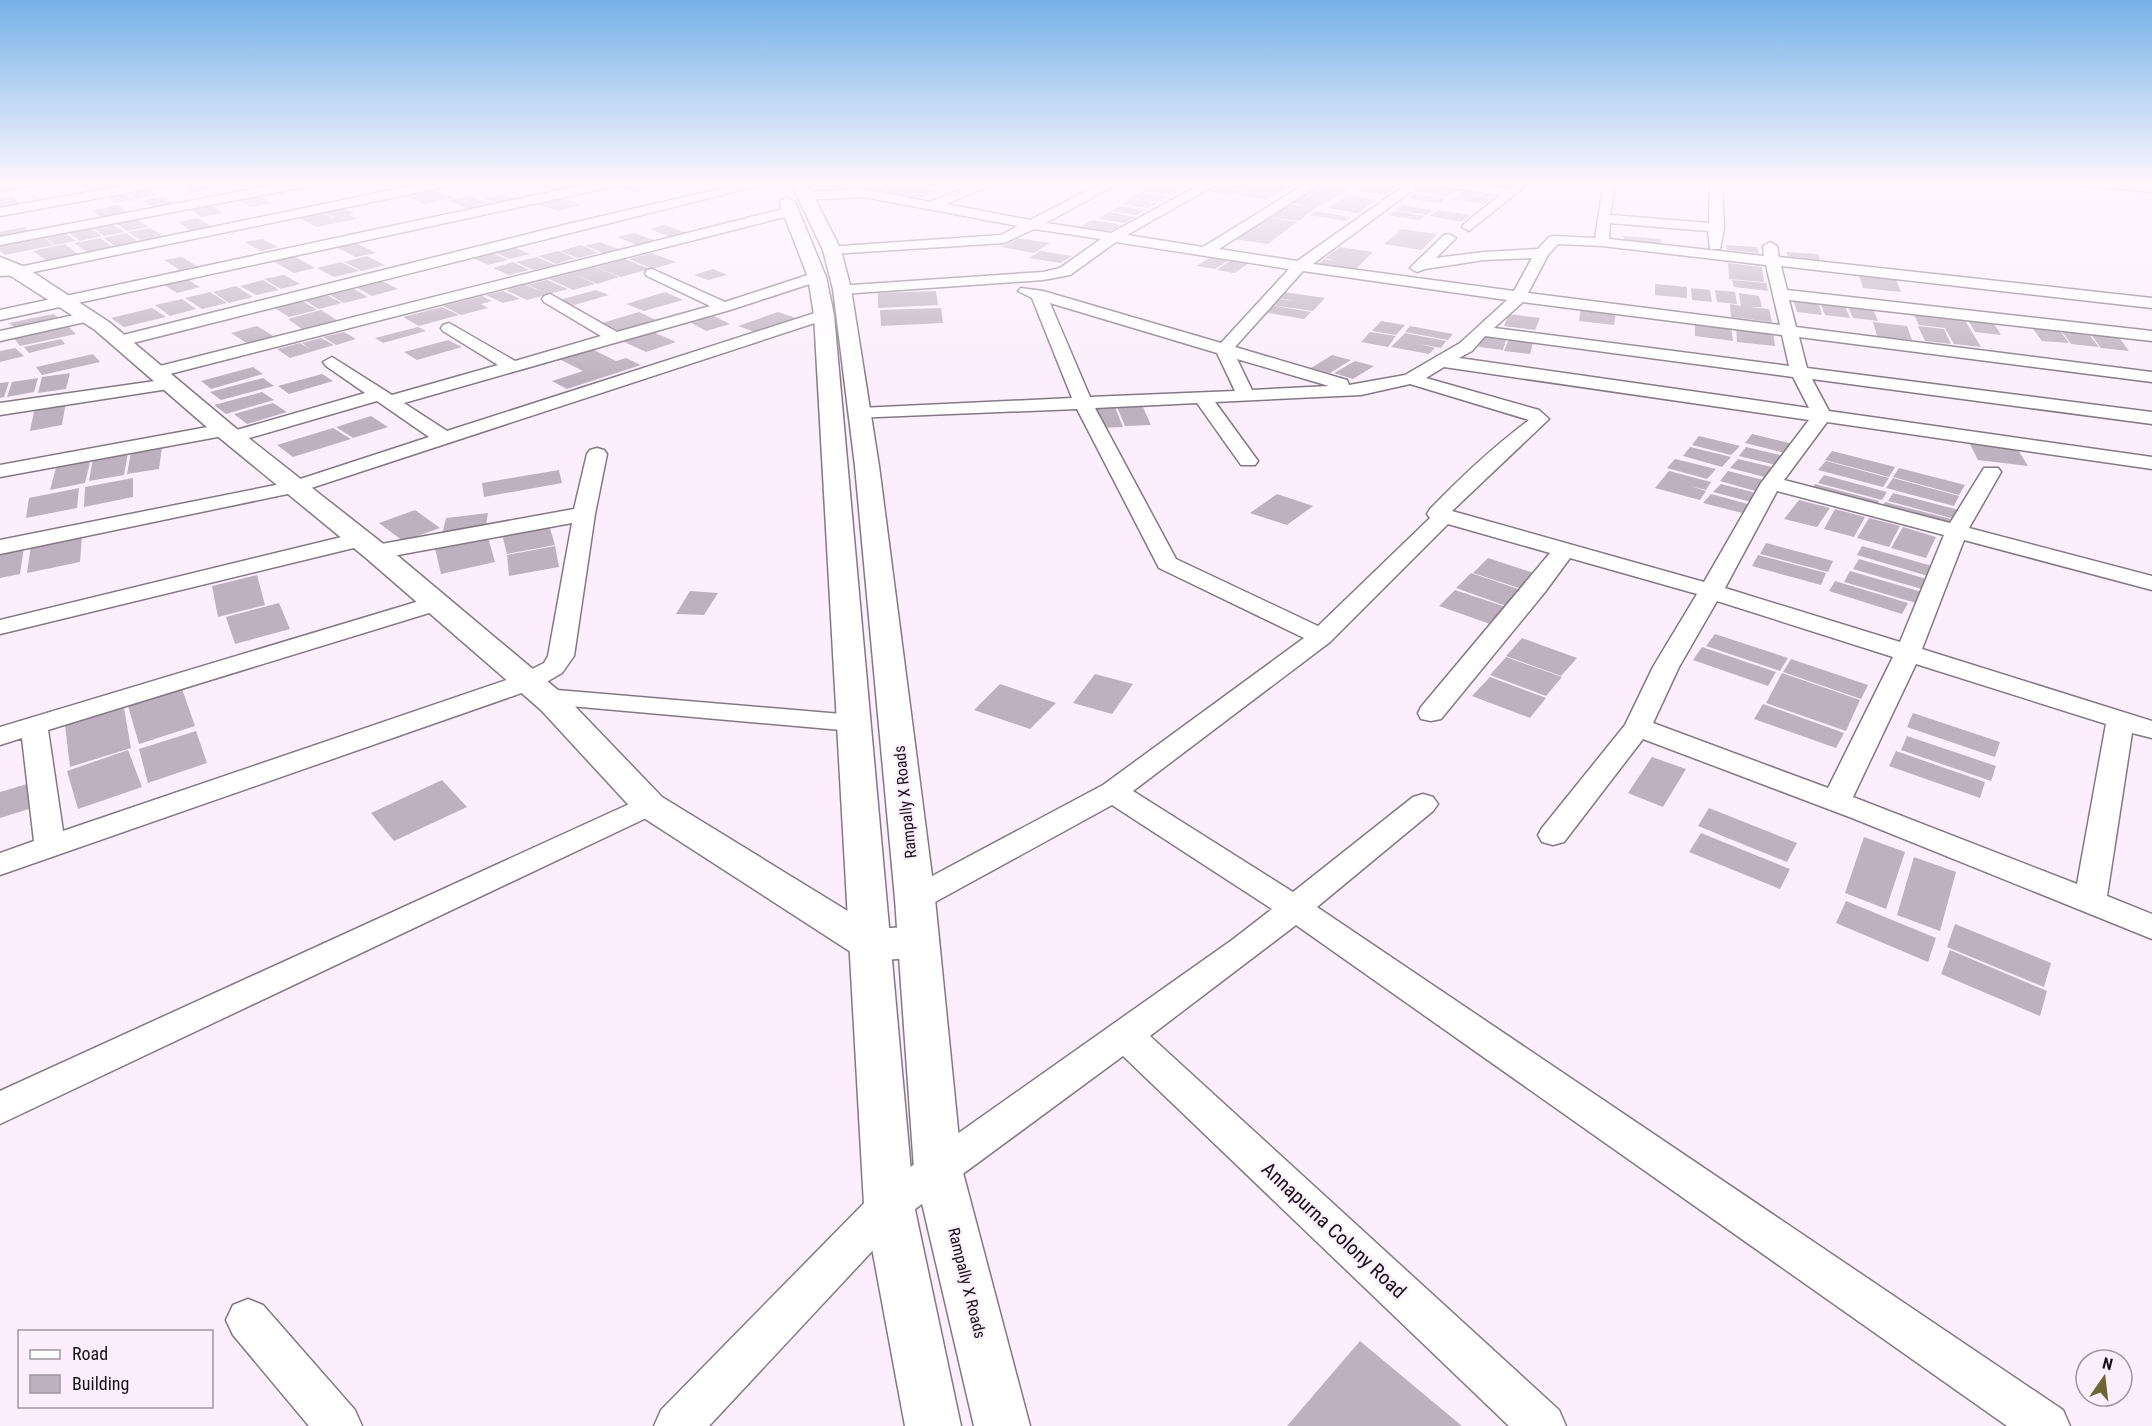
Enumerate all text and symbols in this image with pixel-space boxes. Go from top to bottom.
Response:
street label: Rampally X Roads [890,745,920,859]
street label: Annapurna Colony Road [1257,1157,1411,1303]
street label: Rampally X Roads [944,1226,990,1340]
legend [18,1330,213,1408]
text: Road [72,1343,108,1364]
north arrow [2074,1348,2134,1408]
text: N [2100,1354,2115,1374]
text: Building [72,1373,129,1394]

